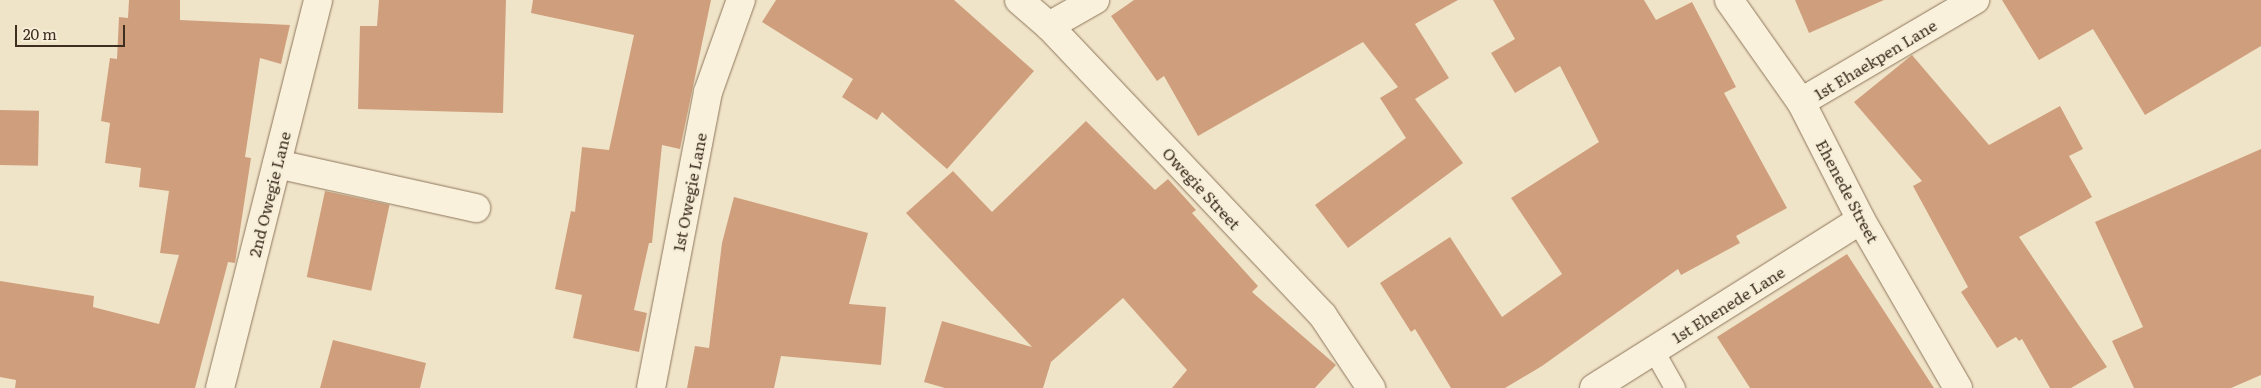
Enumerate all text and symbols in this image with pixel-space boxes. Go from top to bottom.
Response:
scale bar [18,15,128,47]
street label: 1st Ehaekpen Lane [1810,15,1940,103]
text: 20 m [23,22,57,45]
street label: 2nd Owegie Lane [244,129,294,259]
street label: 1st Owegie Lane [668,131,710,253]
street label: Ehenede Street [1813,136,1883,246]
street label: Owegie Street [1159,143,1245,233]
street label: 1st Ehenede Lane [1668,262,1788,346]

